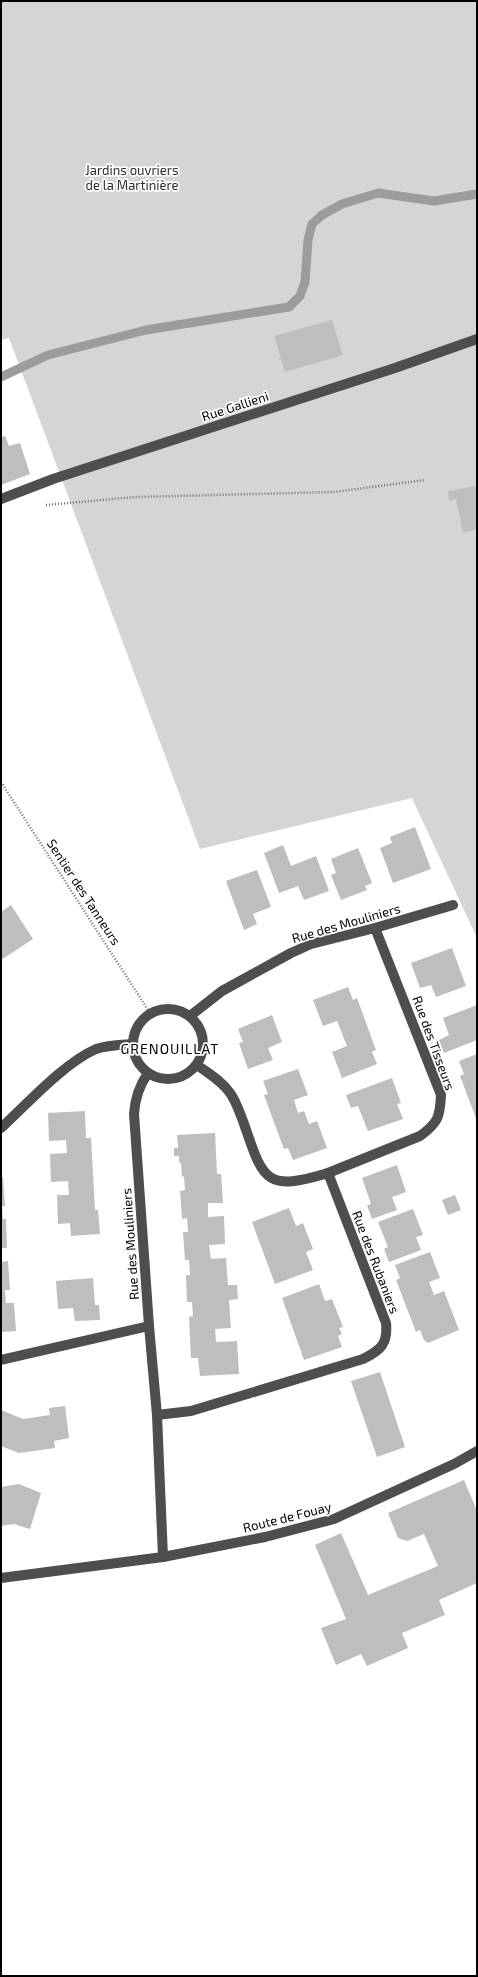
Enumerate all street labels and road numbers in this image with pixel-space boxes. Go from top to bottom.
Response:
street label: Rue Gallieni [200,388,270,424]
street label: Sentier des Tanneurs [44,836,124,948]
street label: Rue des Mouliniers [290,900,402,946]
street label: Rue des Tisseurs [410,994,458,1092]
street label: Rue des Mouliniers [118,1188,142,1300]
street label: Rue des Rubaniers [349,1208,403,1316]
street label: Route de Fouay [241,1498,333,1536]

